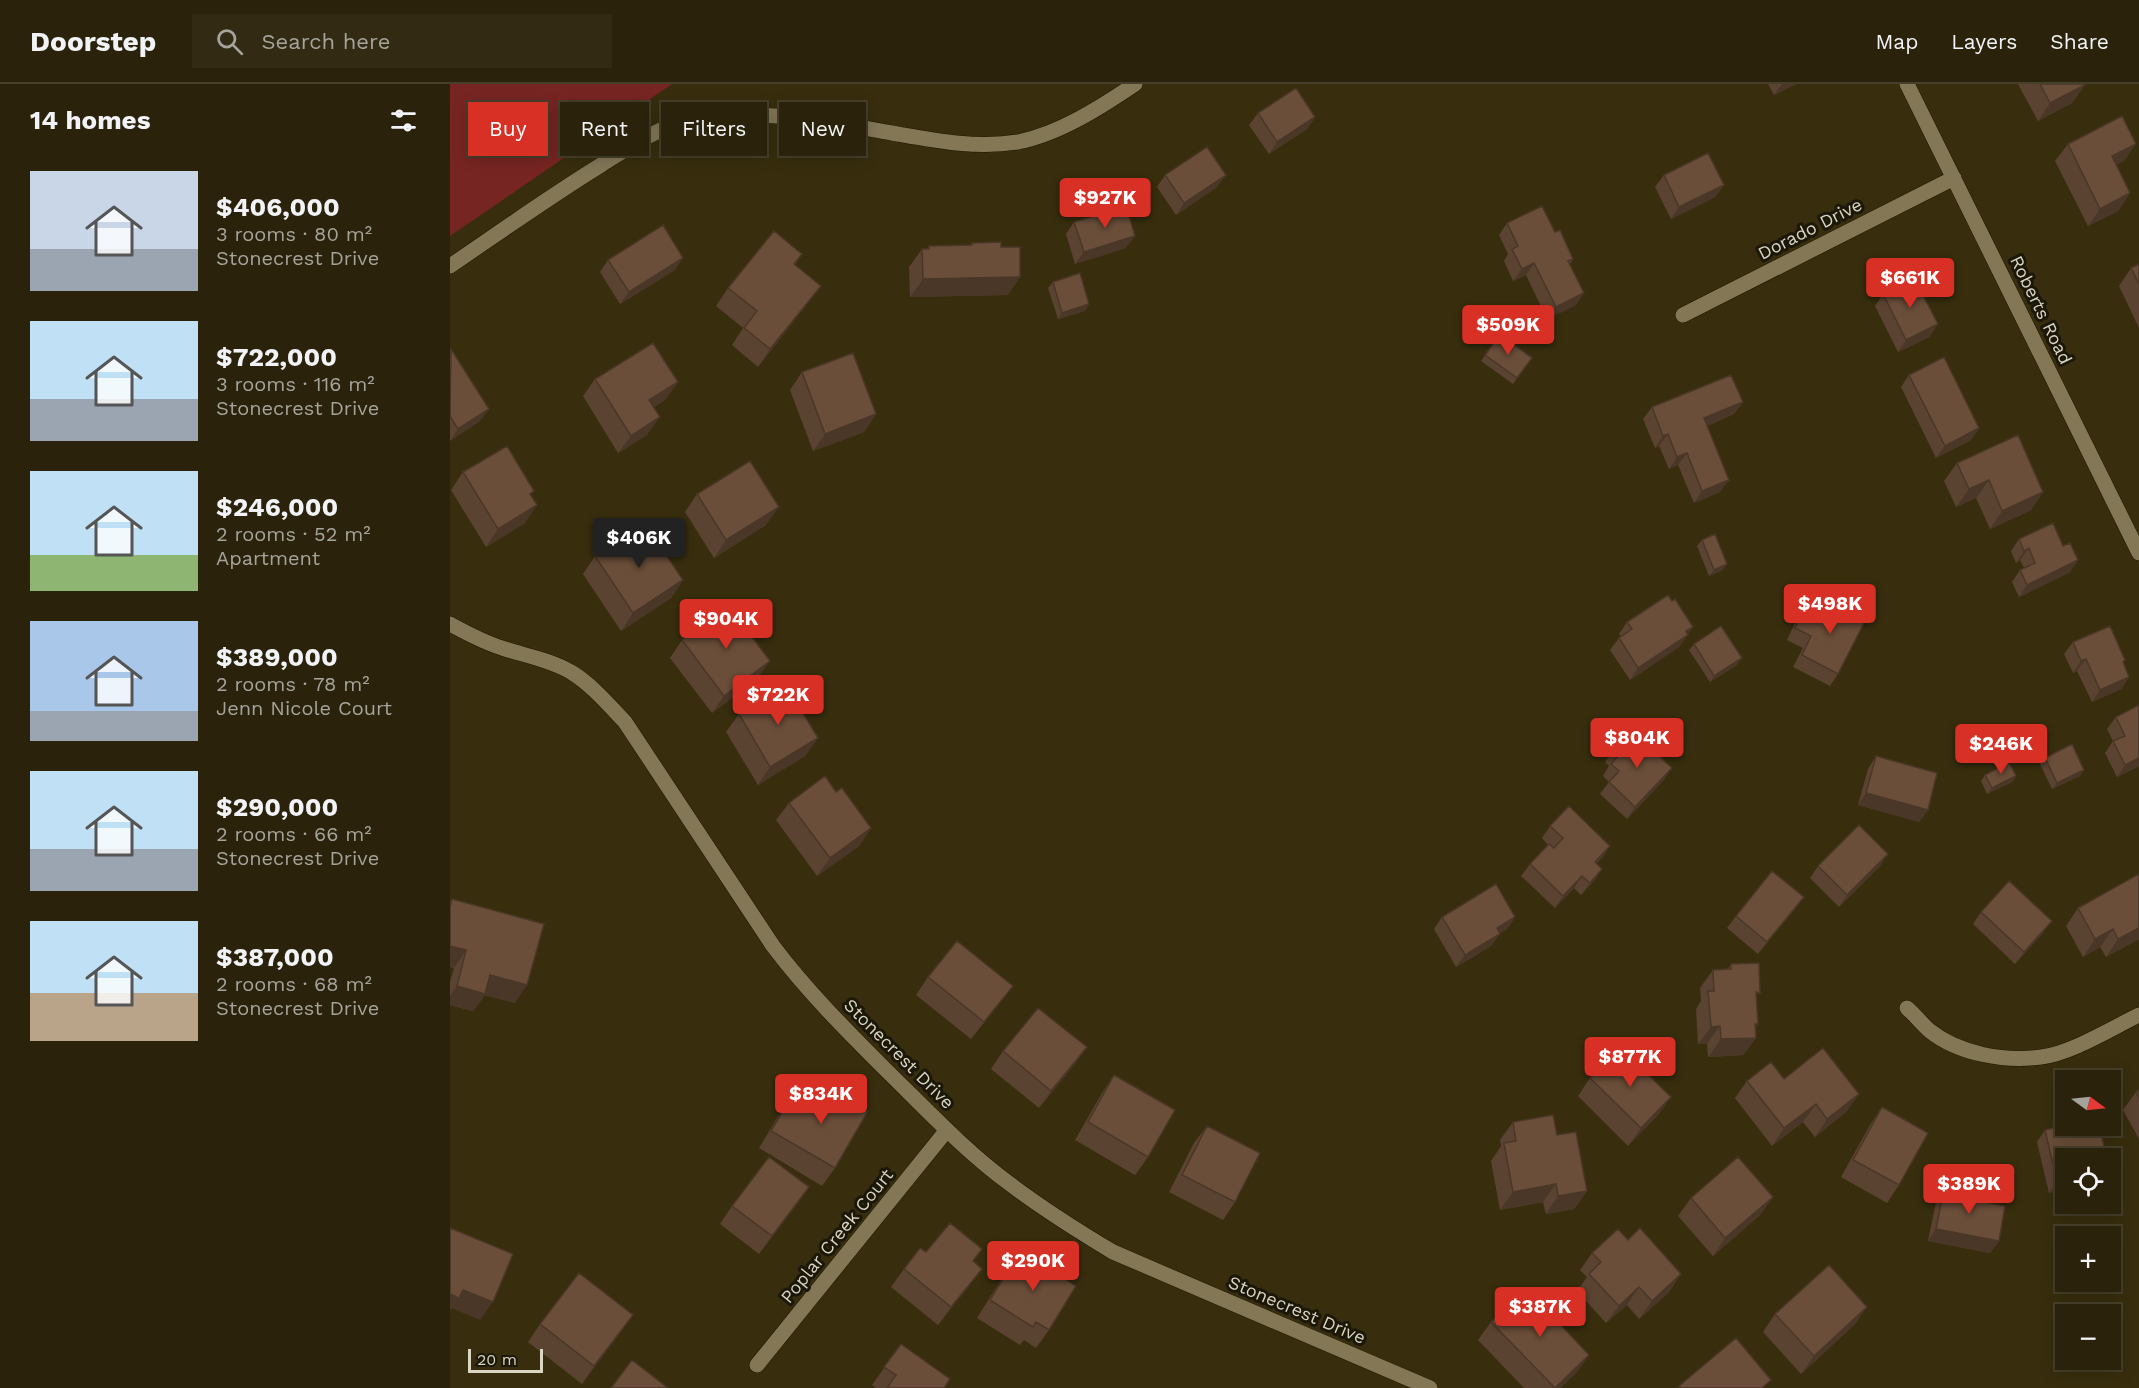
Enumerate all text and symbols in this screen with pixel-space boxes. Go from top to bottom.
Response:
search box [192,14,612,68]
text: Doorstep [30,25,156,58]
icon: search [213,25,246,58]
text: Search here [261,29,390,54]
text: Map [1875,29,1918,54]
text: Layers [1951,29,2017,54]
text: Share [2050,29,2109,54]
chip: Buy [468,102,548,156]
chip: Rent [560,102,649,156]
chip: Filters [661,102,767,156]
chip: New [779,102,866,156]
icon: filters [387,104,420,137]
text: 14 homes [30,105,151,135]
pin: $927K [1063,178,1147,229]
text: $927K [1074,185,1136,209]
text: $406,000 [216,192,340,222]
street label: Dorado Drive [1754,193,1865,264]
icon: home [78,195,150,267]
text: 3 rooms · 80 m² [216,222,372,246]
text: Stonecrest Drive [216,246,379,270]
street label: Roberts Road [2006,252,2077,367]
pin: $661K [1868,258,1952,309]
text: $661K [1880,265,1940,289]
pin: $509K [1466,305,1550,356]
text: $509K [1476,312,1540,336]
text: $722,000 [216,342,337,372]
icon: home [78,345,150,417]
text: 3 rooms · 116 m² [216,372,375,396]
text: Stonecrest Drive [216,396,379,420]
text: $246,000 [216,492,338,522]
icon: home [78,495,150,567]
pin: $406K [597,518,681,569]
text: 2 rooms · 52 m² [216,522,371,546]
text: $406K [607,525,671,549]
text: Apartment [216,546,320,570]
pin: $498K [1788,584,1872,635]
text: $498K [1798,591,1862,615]
pin: $904K [684,599,768,650]
text: $904K [694,606,758,630]
text: $389,000 [216,642,338,672]
icon: home [78,645,150,717]
text: 2 rooms · 78 m² [216,672,370,696]
pin: $722K [736,675,820,726]
text: $722K [747,682,809,706]
text: Jenn Nicole Court [216,696,392,720]
pin: $804K [1595,718,1679,769]
pin: $246K [1959,724,2043,775]
text: $804K [1604,725,1670,749]
text: $246K [1969,731,2033,755]
text: $290,000 [216,792,338,822]
icon: home [78,795,150,867]
text: 2 rooms · 66 m² [216,822,372,846]
text: Stonecrest Drive [216,846,379,870]
text: $387,000 [216,942,334,972]
icon: home [78,945,150,1017]
text: 2 rooms · 68 m² [216,972,372,996]
street label: Stonecrest Drive [840,994,959,1113]
text: Stonecrest Drive [216,996,379,1020]
pin: $877K [1588,1037,1672,1088]
text: $877K [1599,1044,1661,1068]
north arrow [2055,1070,2121,1136]
map controls [2055,1070,2121,1370]
pin: $834K [779,1074,863,1125]
text: $834K [789,1081,853,1105]
button: locate [2055,1148,2121,1214]
street label: Poplar Creek Court [776,1164,897,1307]
pin: $389K [1927,1164,2011,1215]
text: $389K [1937,1171,2001,1195]
button: + [2055,1226,2121,1292]
pin: $290K [991,1241,1075,1292]
text: $290K [1001,1248,1065,1272]
street label: Stonecrest Drive [1225,1271,1369,1348]
pin: $387K [1498,1287,1582,1338]
text: $387K [1509,1294,1571,1318]
button: − [2055,1304,2121,1370]
scale bar [468,1346,543,1374]
text: 20 m [477,1350,517,1369]

